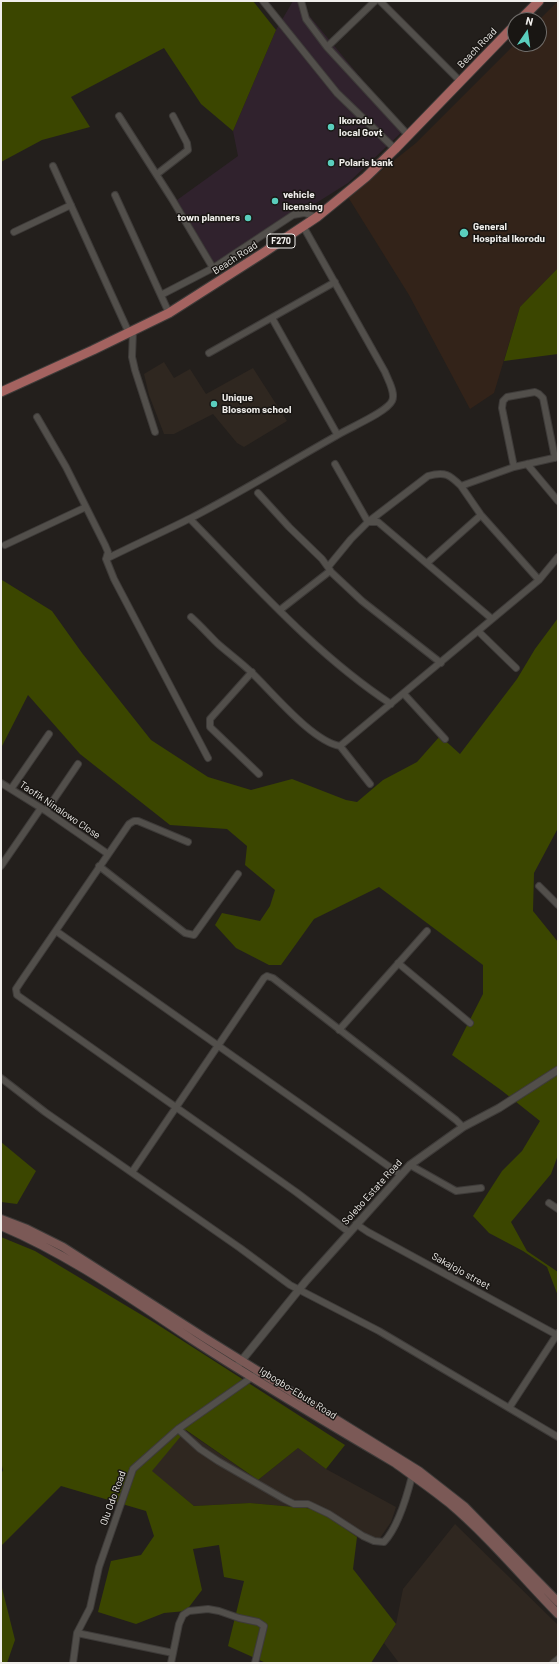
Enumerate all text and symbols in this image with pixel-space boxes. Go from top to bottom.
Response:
north arrow [507,12,547,52]
text: N [525,14,535,28]
street label: Beach Road [455,25,499,71]
place label: Ikorodu local Govt [339,115,382,138]
marker: Ikorodu local Govt [326,122,336,132]
place label: Polaris bank [339,157,393,169]
marker: Polaris bank [326,158,336,168]
place label: vehicle licensing [283,189,323,212]
marker: vehicle licensing [270,196,280,206]
place label: town planners [177,212,240,224]
marker: town planners [243,213,253,223]
place label: General Hospital Ikorodu [473,221,545,244]
marker: General Hospital Ikorodu [458,227,470,239]
road number: F270 [267,234,295,248]
street label: Beach Road [210,239,260,277]
place label: Unique Blossom school [222,392,292,416]
marker: Unique Blossom school [209,399,219,409]
street label: Taofik Ninalowo Close [17,778,103,842]
street label: Solebo Estate Road [339,1157,405,1227]
street label: Sakajojo street [430,1250,492,1292]
street label: Igbogbo-Ebute Road [257,1364,339,1422]
street label: Olu Odo Road [98,1469,128,1527]

